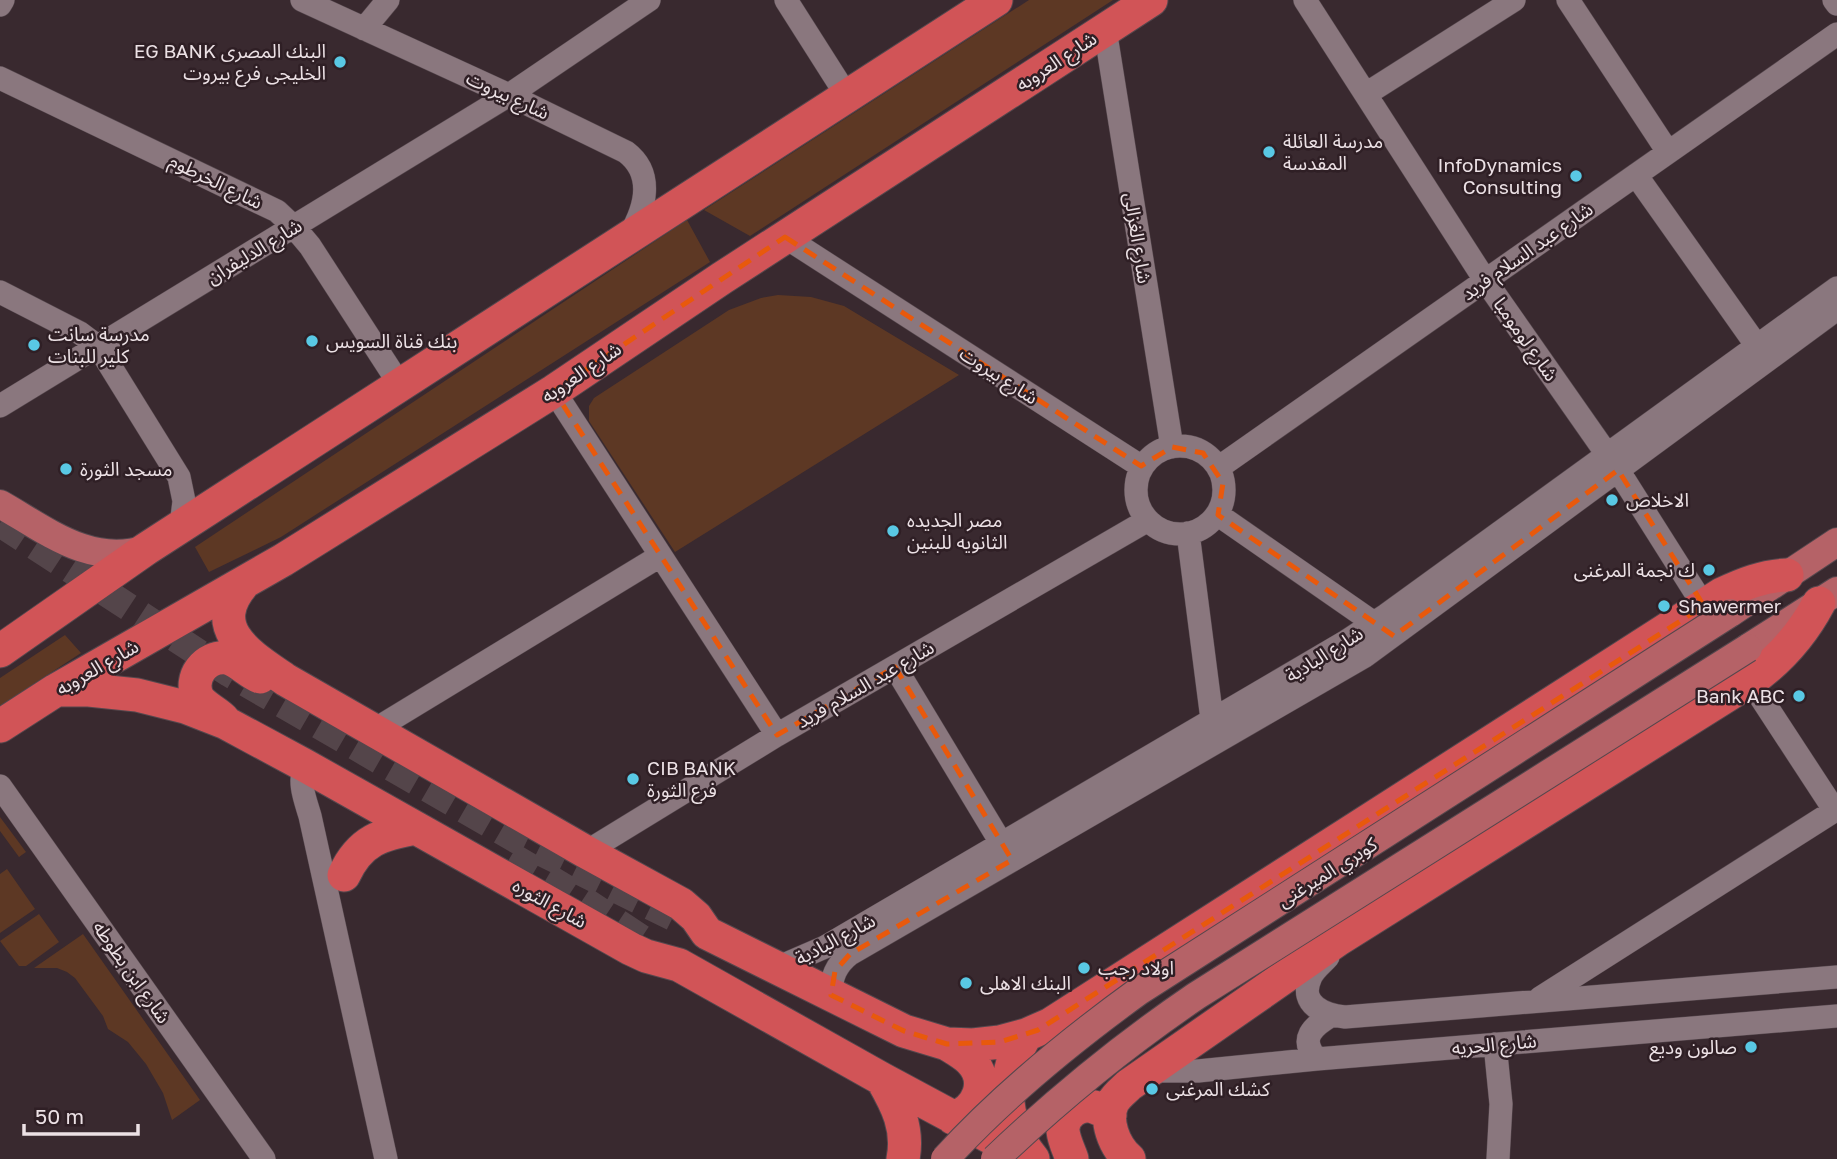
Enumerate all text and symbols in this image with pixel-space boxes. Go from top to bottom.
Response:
street label: شارع العروبه [1011,26,1102,98]
place label: EG BANK البنك المصرى الخليجى فرع بيروت [134,39,326,87]
marker: EG BANK البنك المصرى الخليجى فرع بيروت [332,54,348,70]
street label: شارع بيروت [462,65,553,126]
place label: مدرسة العائلة المقدسة [1283,129,1383,174]
marker: مدرسة العائلة المقدسة [1261,144,1277,160]
street label: شارع الخرطوم [164,148,267,217]
place label: InfoDynamics Consulting [1438,153,1562,198]
marker: InfoDynamics Consulting [1568,168,1584,184]
street label: شارع الغزالى [1117,191,1157,285]
street label: شارع عبد السلام فريد [1457,197,1599,308]
street label: شارع الدليفران [202,213,307,291]
street label: شارع لومومبا [1487,293,1564,387]
place label: مدرسة سانت كلير للبنات [48,322,150,368]
place label: بنك قناة السويس [326,329,457,353]
marker: بنك قناة السويس [304,333,320,349]
street label: شارع العروبه [536,336,627,409]
marker: مدرسة سانت كلير للبنات [26,337,42,353]
street label: شارع بيروت [954,341,1043,411]
place label: مسجد الثورة [80,457,173,481]
marker: مسجد الثورة [58,461,74,477]
place label: الاخلاص [1626,488,1689,511]
marker: الاخلاص [1604,492,1620,508]
place label: مصر الجديده الثانويه للبنين [907,508,1007,554]
marker: مصر الجديده الثانويه للبنين [885,523,901,539]
place label: ك نجمة المرغنى [1574,558,1695,582]
marker: ك نجمة المرغنى [1701,562,1717,578]
place label: Shawermer [1678,594,1782,617]
marker: Shawermer [1656,598,1672,614]
street label: شارع البادية [1281,621,1368,689]
street label: شارع العروبه [51,634,144,702]
street label: شارع عبد السلام فريد [792,635,940,736]
place label: Bank ABC [1696,684,1785,707]
marker: Bank ABC [1791,688,1807,704]
place label: CIB BANK فرع الثورة [647,756,736,804]
marker: CIB BANK فرع الثورة [625,771,641,787]
street label: كوبري الميرغنى [1273,831,1384,915]
street label: شارع الثوره [508,873,591,935]
street label: شارع البادية [791,908,880,972]
street label: شارع ابن بطوطه [86,916,176,1029]
place label: اولاد رجب [1098,956,1174,980]
marker: اولاد رجب [1076,960,1092,976]
place label: البنك الاهلى [980,971,1071,995]
marker: البنك الاهلى [958,975,974,991]
street label: شارع الحريه [1451,1028,1538,1062]
place label: صالون وديع [1649,1035,1737,1062]
marker: صالون وديع [1743,1039,1759,1055]
place label: كشك المرغنى [1166,1077,1271,1101]
marker: كشك المرغنى [1144,1081,1160,1097]
scale bar [24,1092,138,1136]
text: 50 m [35,1103,84,1129]

